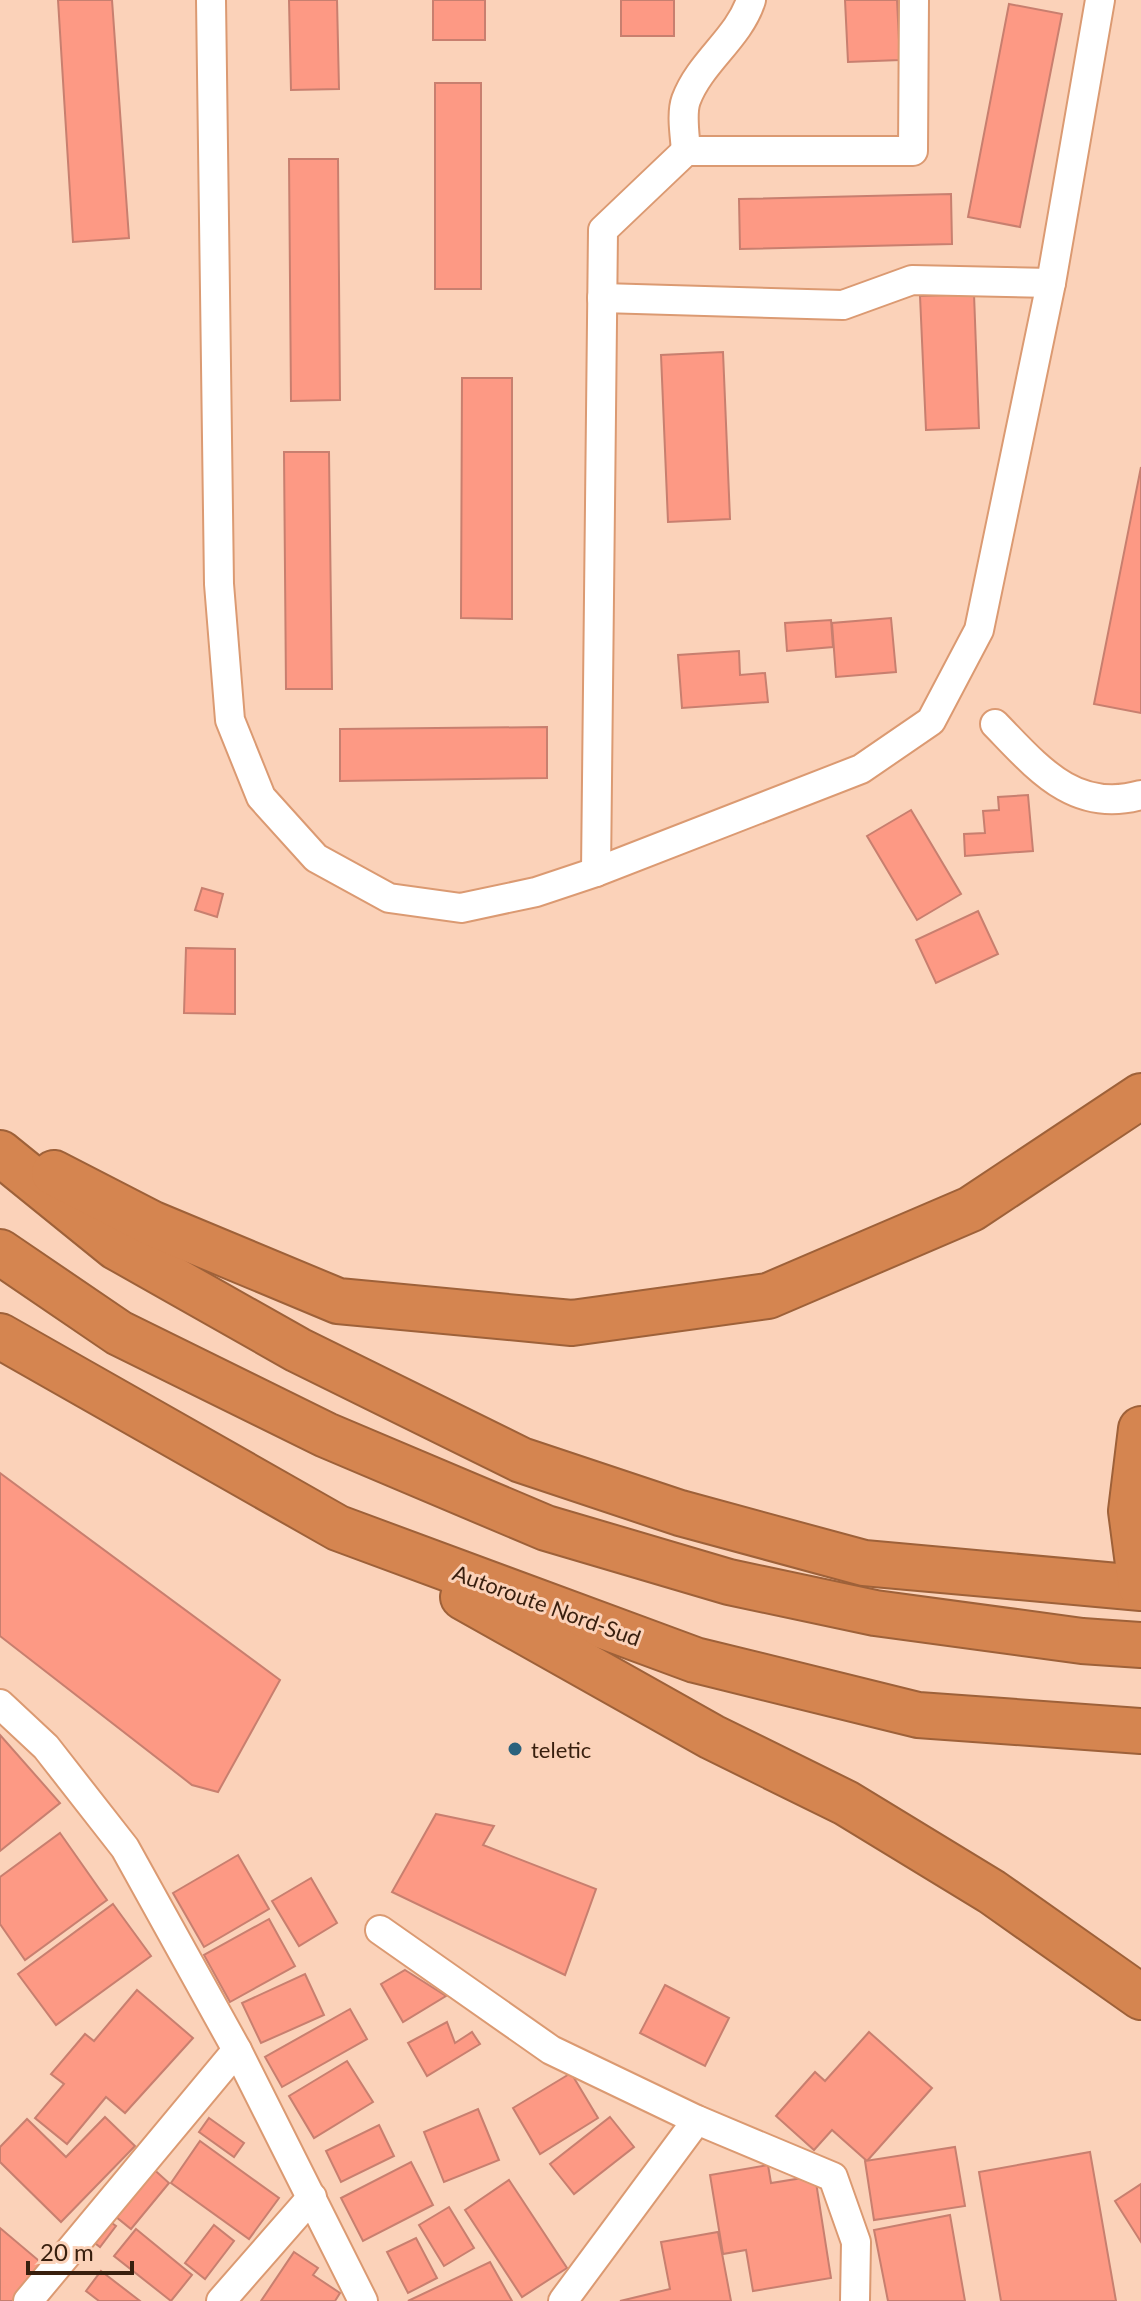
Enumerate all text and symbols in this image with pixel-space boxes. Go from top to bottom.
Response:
street label: Autoroute Nord-Sud [449,1558,645,1652]
place label: teletic [531,1736,591,1763]
marker: teletic [506,1740,524,1758]
scale bar [28,2225,132,2275]
text: 20 m [40,2237,94,2266]

